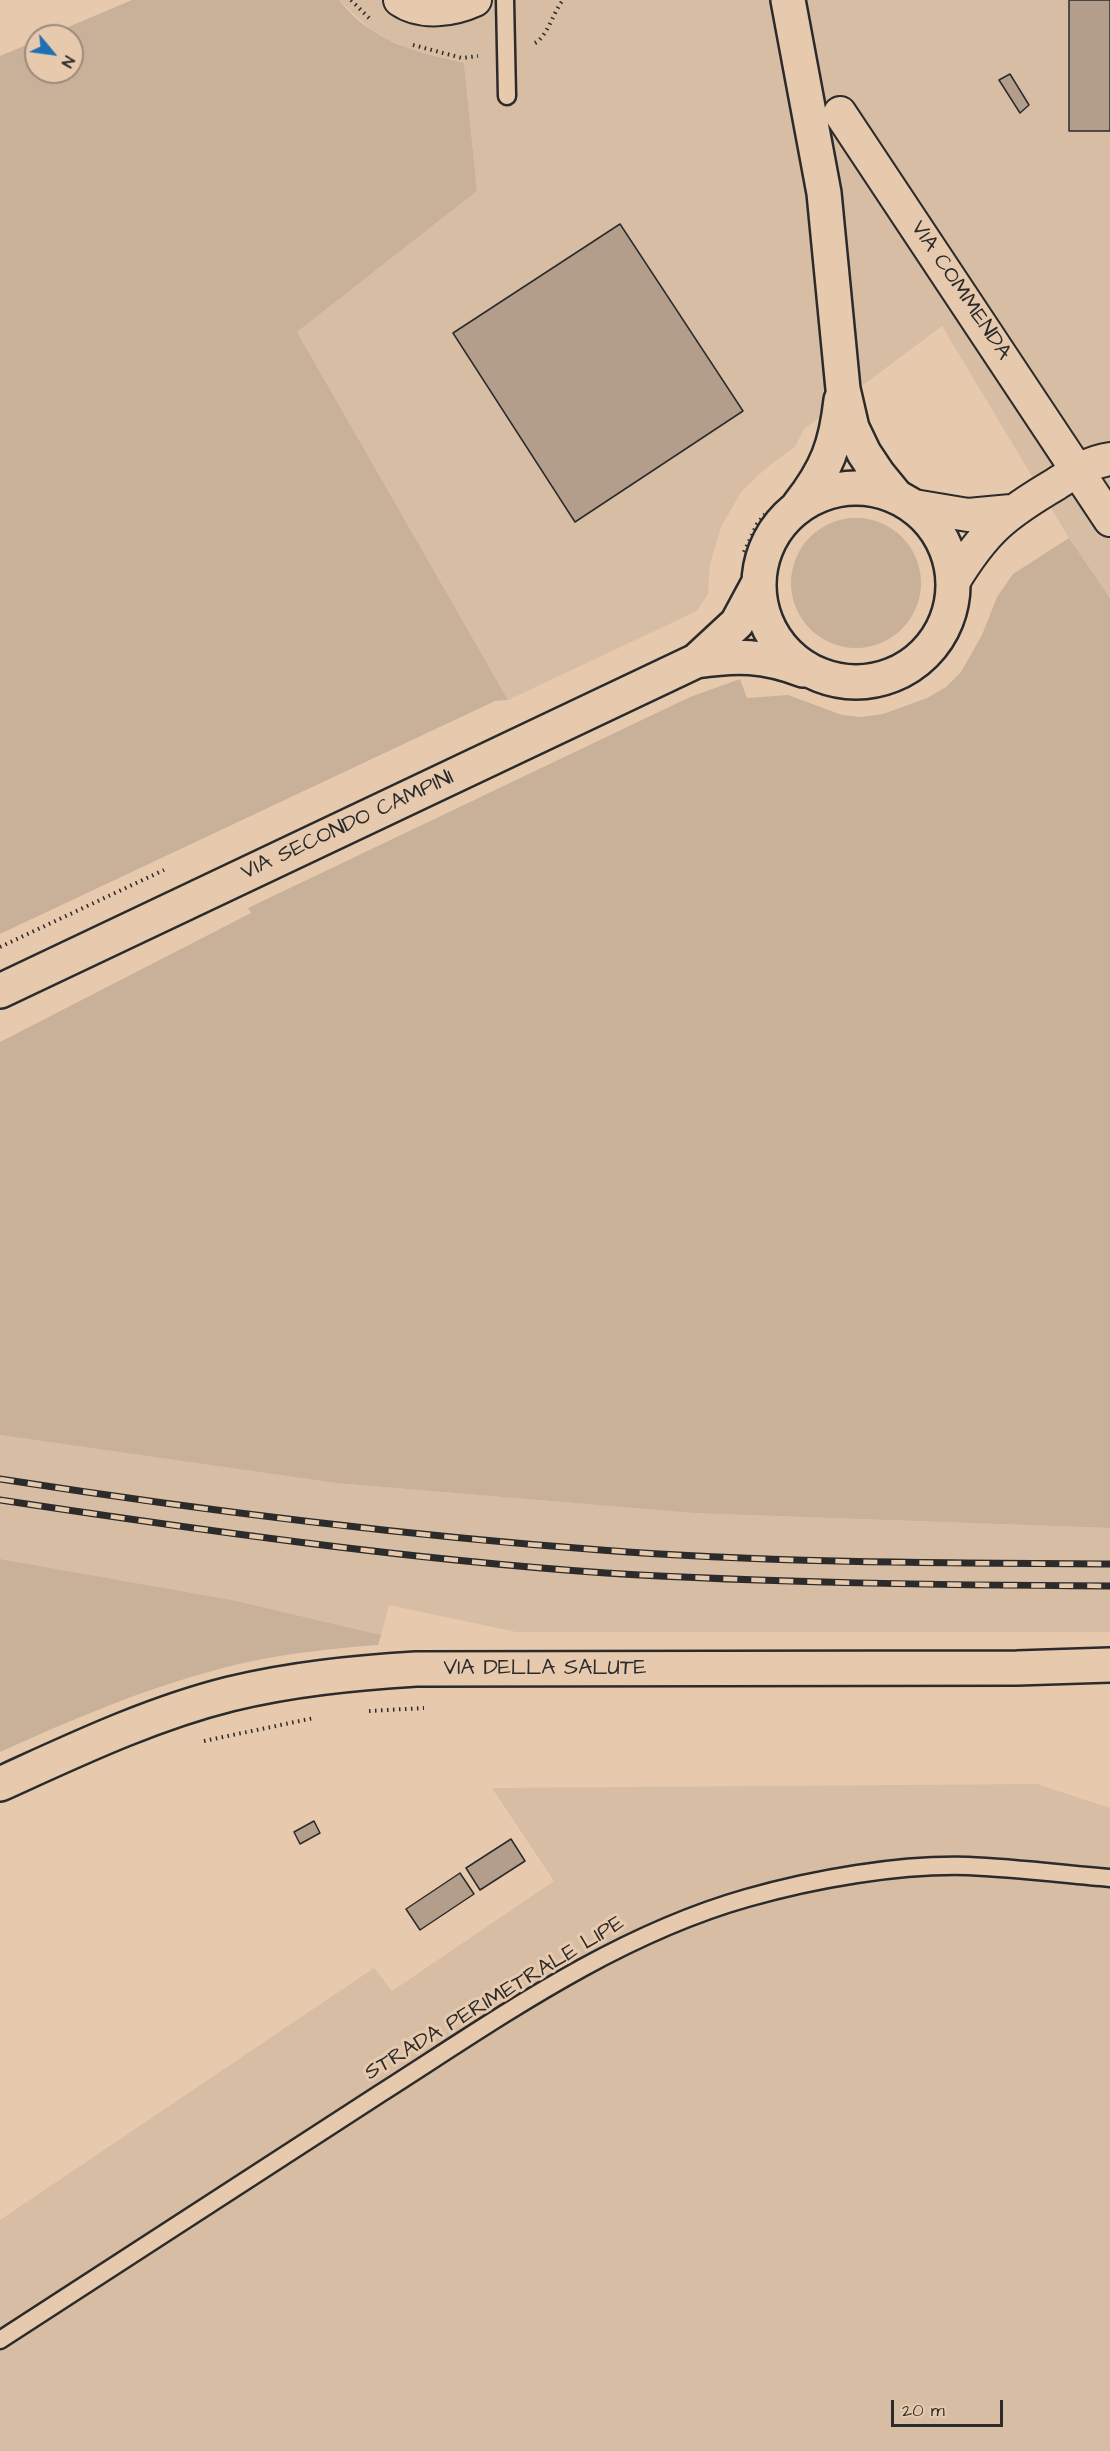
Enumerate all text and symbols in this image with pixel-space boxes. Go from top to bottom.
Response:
north arrow [24,24,84,84]
text: N [56,52,80,71]
street label: VIA COMMENDA [904,217,1016,365]
street label: VIA SECONDO CAMPINI [238,765,458,887]
street label: VIA DELLA SALUTE [443,1656,647,1682]
street label: STRADA PERIMETRALE LIPE [360,1911,630,2087]
scale bar [894,2388,1006,2426]
text: 20 m [902,2398,945,2423]

